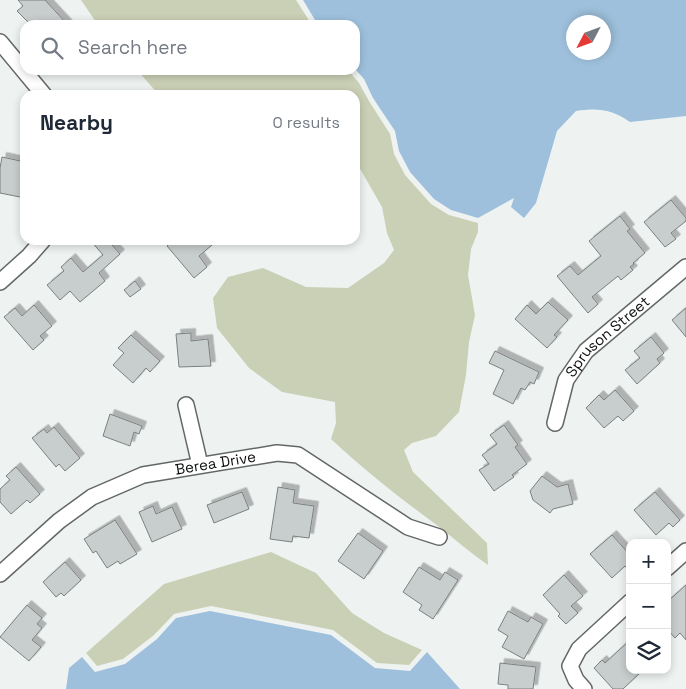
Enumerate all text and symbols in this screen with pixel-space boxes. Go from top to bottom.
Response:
north arrow [566,15,611,60]
search box [20,20,360,75]
icon: search [38,34,66,62]
text: Search here [78,35,188,60]
text: Nearby [40,109,113,136]
text: 0 results [272,112,340,133]
street label: Spruson Street [561,292,653,380]
street label: Berea Drive [174,447,257,479]
map controls [626,539,671,674]
button: + [626,539,671,584]
button: − [626,584,671,629]
button: layers [626,629,671,674]

